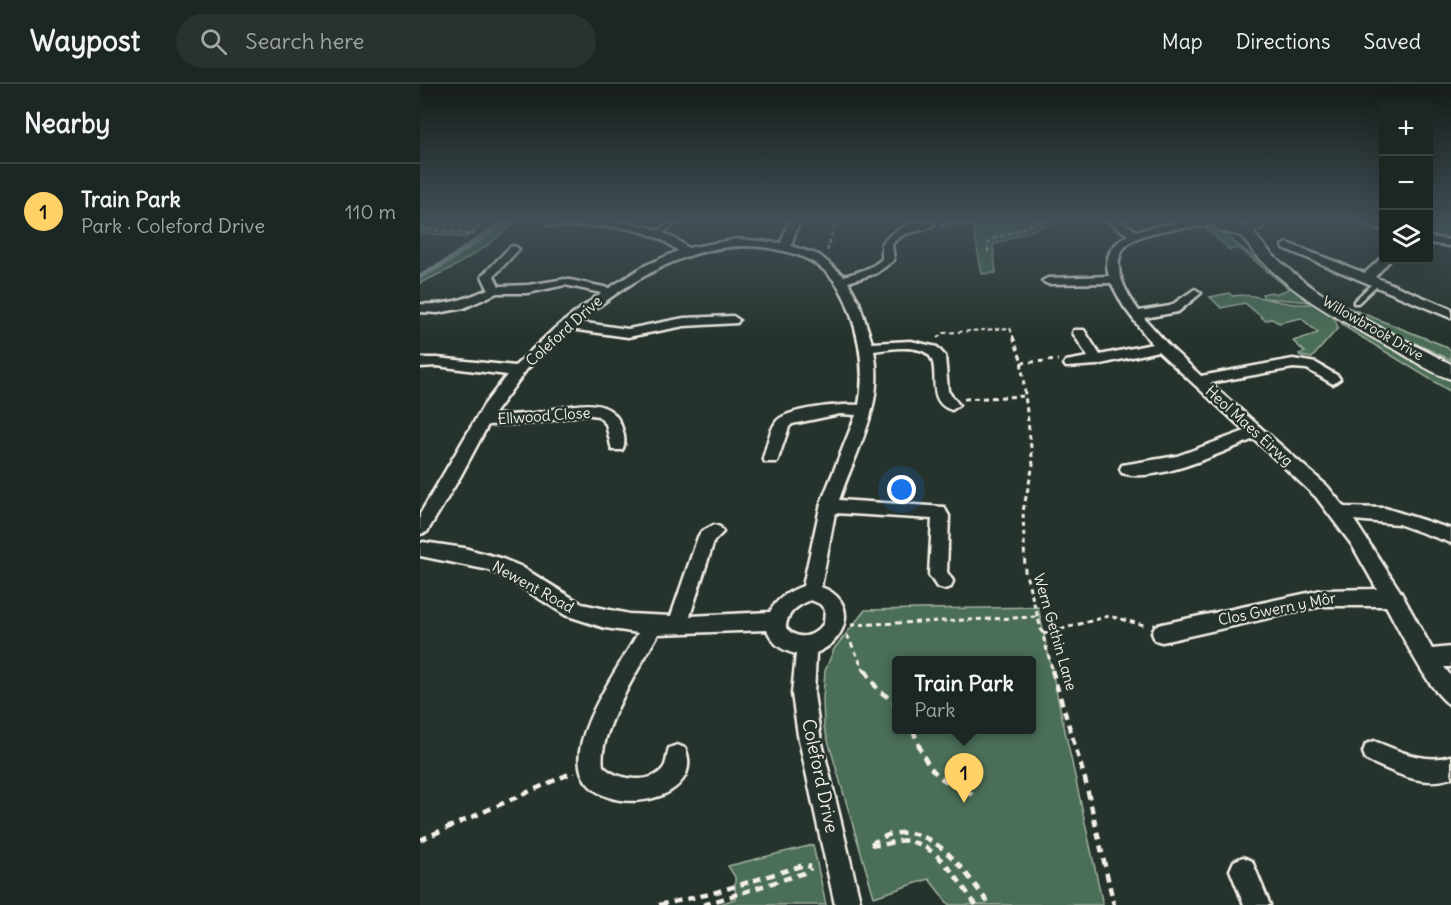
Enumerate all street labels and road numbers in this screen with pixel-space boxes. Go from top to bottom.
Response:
street label: Coleford Drive [521,291,606,370]
street label: Willowbrook Drive [1319,292,1427,364]
street label: Heol Maes Eirwg [1202,381,1297,470]
street label: Ellwood Close [497,403,591,428]
street label: Newent Road [489,556,578,617]
street label: Wern Gethin Lane [1030,571,1081,693]
street label: Clos Gwern y Môr [1216,588,1338,629]
street label: Coleford Drive [797,717,844,835]

